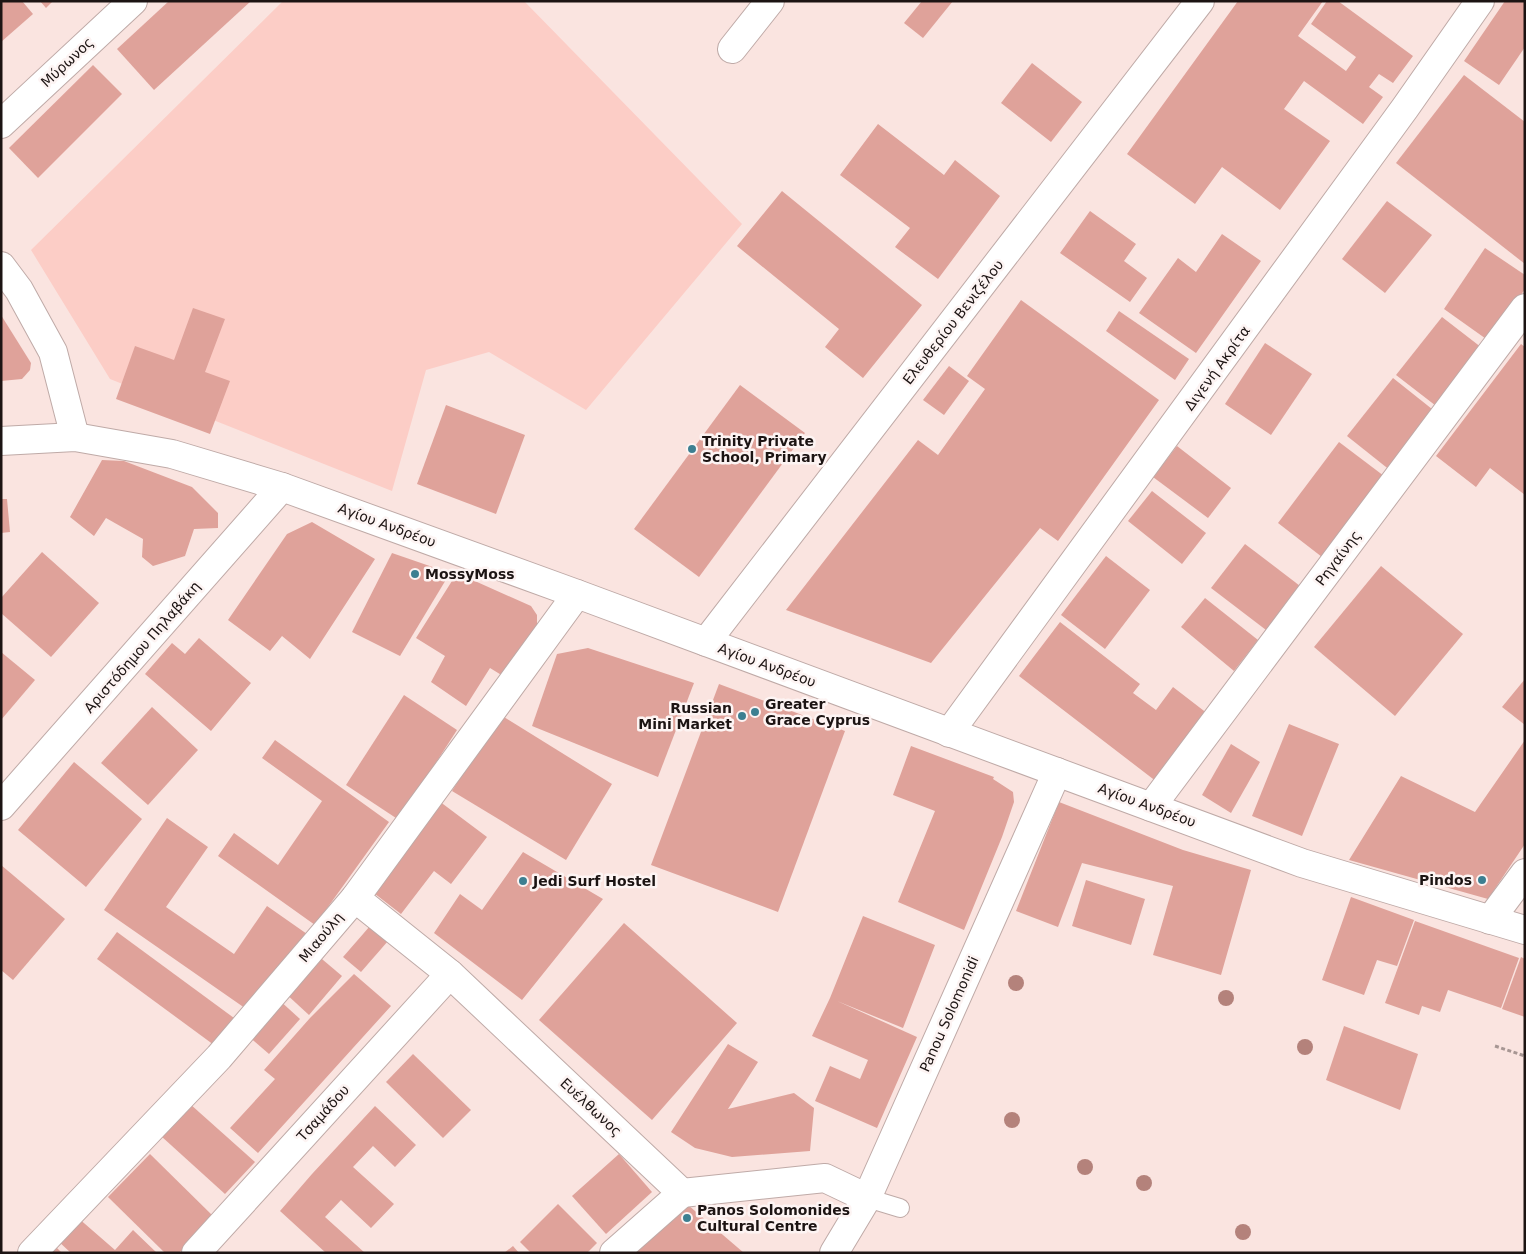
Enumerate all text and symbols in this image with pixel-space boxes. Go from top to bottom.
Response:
street label: Μύρωνος [38,34,96,90]
street label: Ελευθερίου Βενιζέλου [899,257,1007,387]
street label: Διγενή Ακρίτα [1181,323,1253,413]
place label: Trinity Private School, Primary [702,433,827,465]
marker: Trinity Private School, Primary [686,443,698,455]
street label: Αγίου Ανδρέου [336,500,438,550]
street label: Ρηγαίνης [1312,527,1364,589]
place label: MossyMoss [425,566,515,582]
marker: MossyMoss [409,568,421,580]
street label: Αριστόδημου Πηλαβάκη [81,578,203,716]
street label: Αγίου Ανδρέου [716,640,818,690]
place label: Greater Grace Cyprus [765,696,870,728]
place label: Russian Mini Market [638,700,732,732]
marker: Greater Grace Cyprus [749,706,761,718]
marker: Russian Mini Market [736,710,748,722]
street label: Αγίου Ανδρέου [1096,780,1198,830]
place label: Pindos [1419,872,1472,888]
place label: Jedi Surf Hostel [532,873,656,889]
marker: Pindos [1476,874,1488,886]
marker: Jedi Surf Hostel [517,875,529,887]
street label: Μιαούλη [296,909,346,965]
street label: Panou Solomonidi [916,954,982,1074]
street label: Ευέλθωνος [557,1075,625,1139]
street label: Τσαμάδου [293,1082,352,1145]
place label: Panos Solomonides Cultural Centre [697,1202,850,1234]
marker: Panos Solomonides Cultural Centre [681,1212,693,1224]

